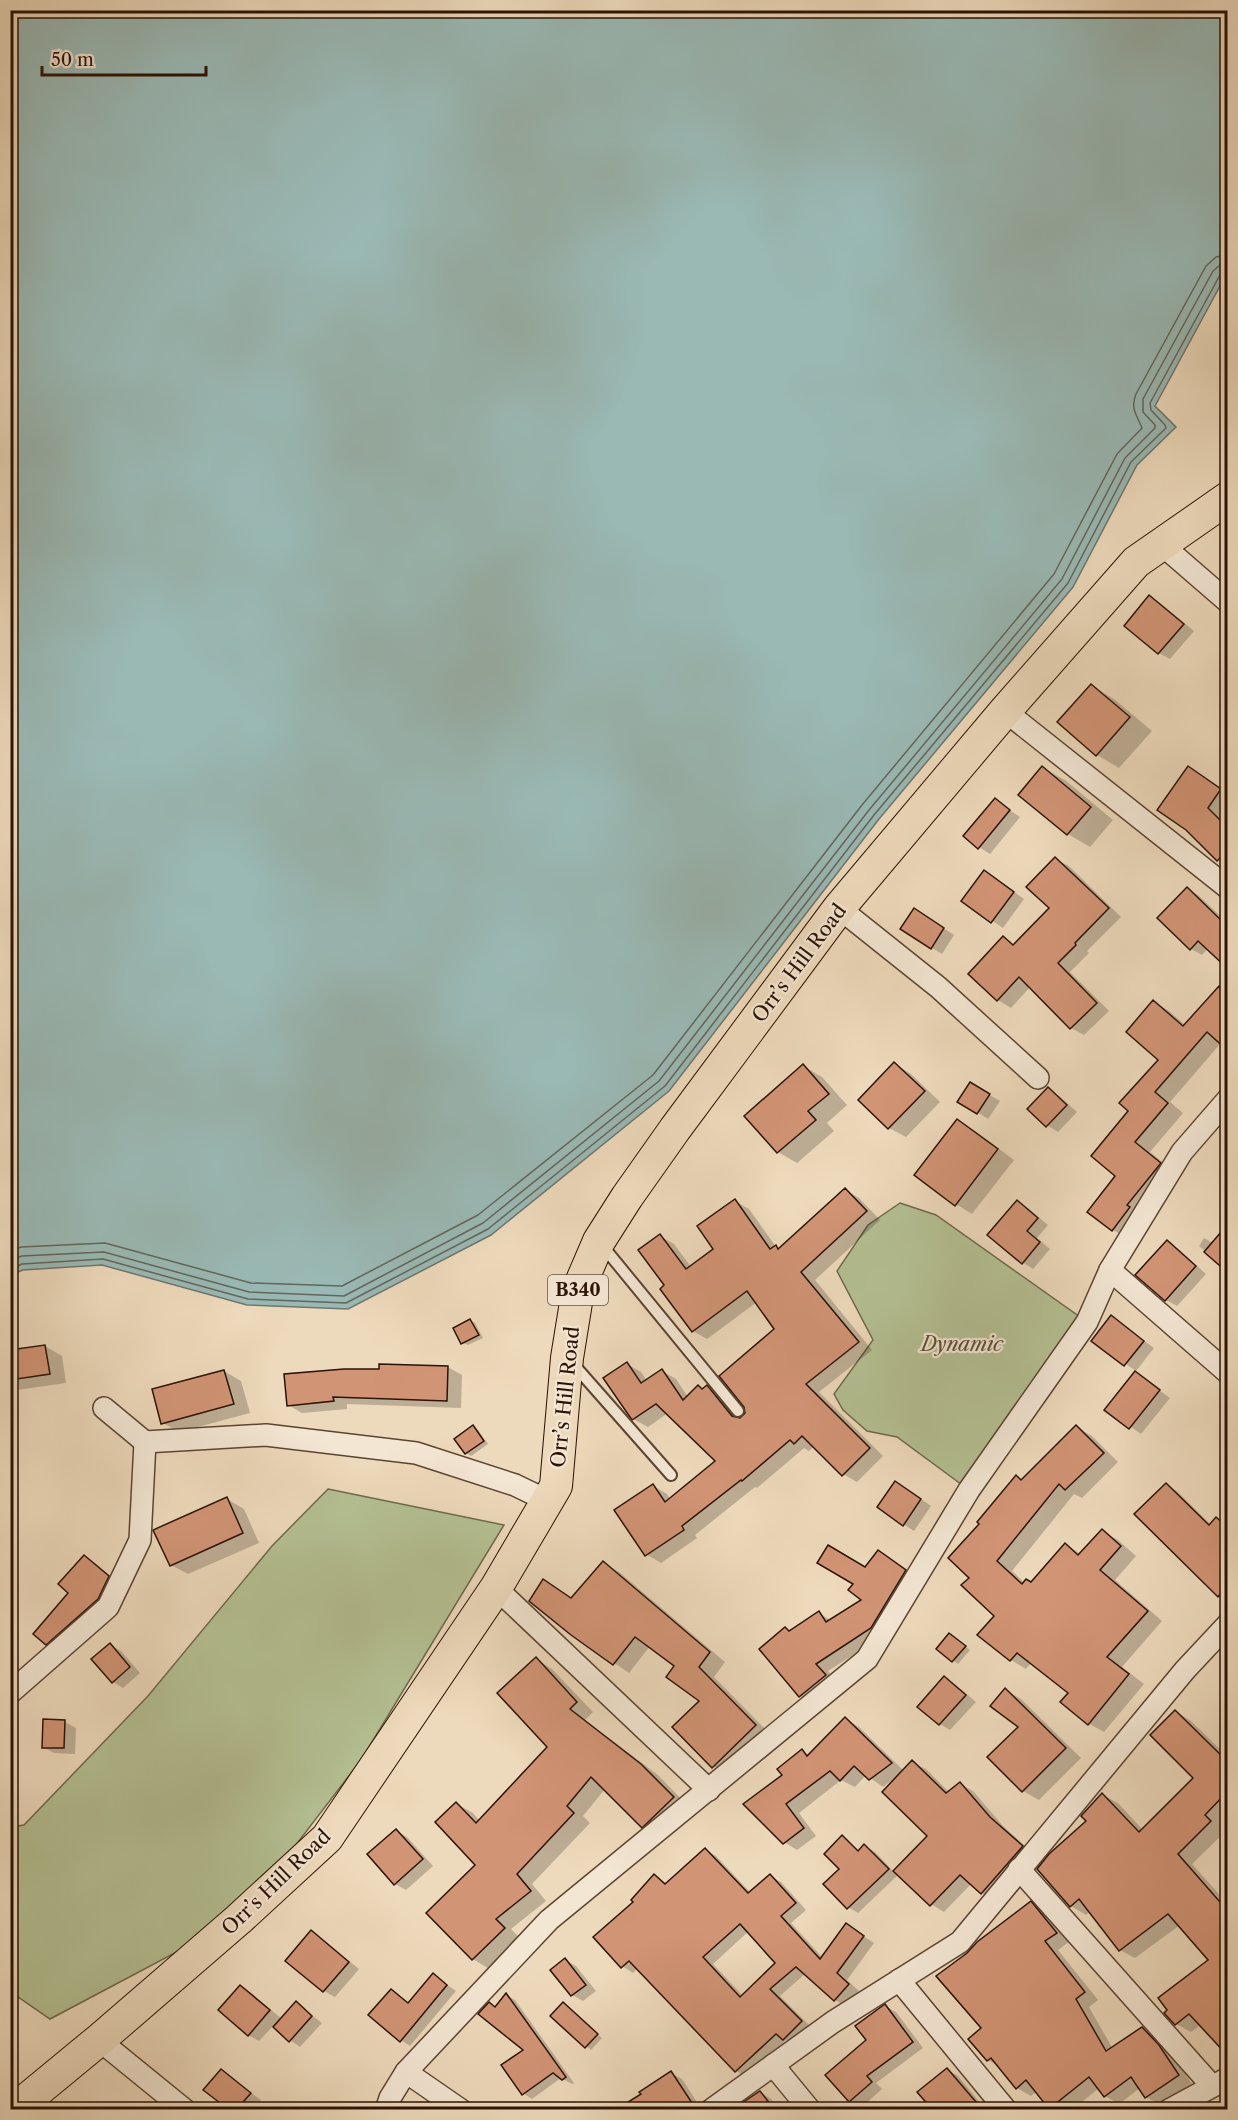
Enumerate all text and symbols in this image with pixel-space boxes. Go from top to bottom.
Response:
scale bar [42,39,206,77]
text: 50 m [51,49,94,71]
street label: Orr’s Hill Road [747,899,851,1027]
road number: B340 [548,1275,608,1305]
street label: Orr’s Hill Road [546,1325,584,1469]
park label: Dynamic [919,1332,1004,1356]
street label: Orr’s Hill Road [217,1824,335,1940]

